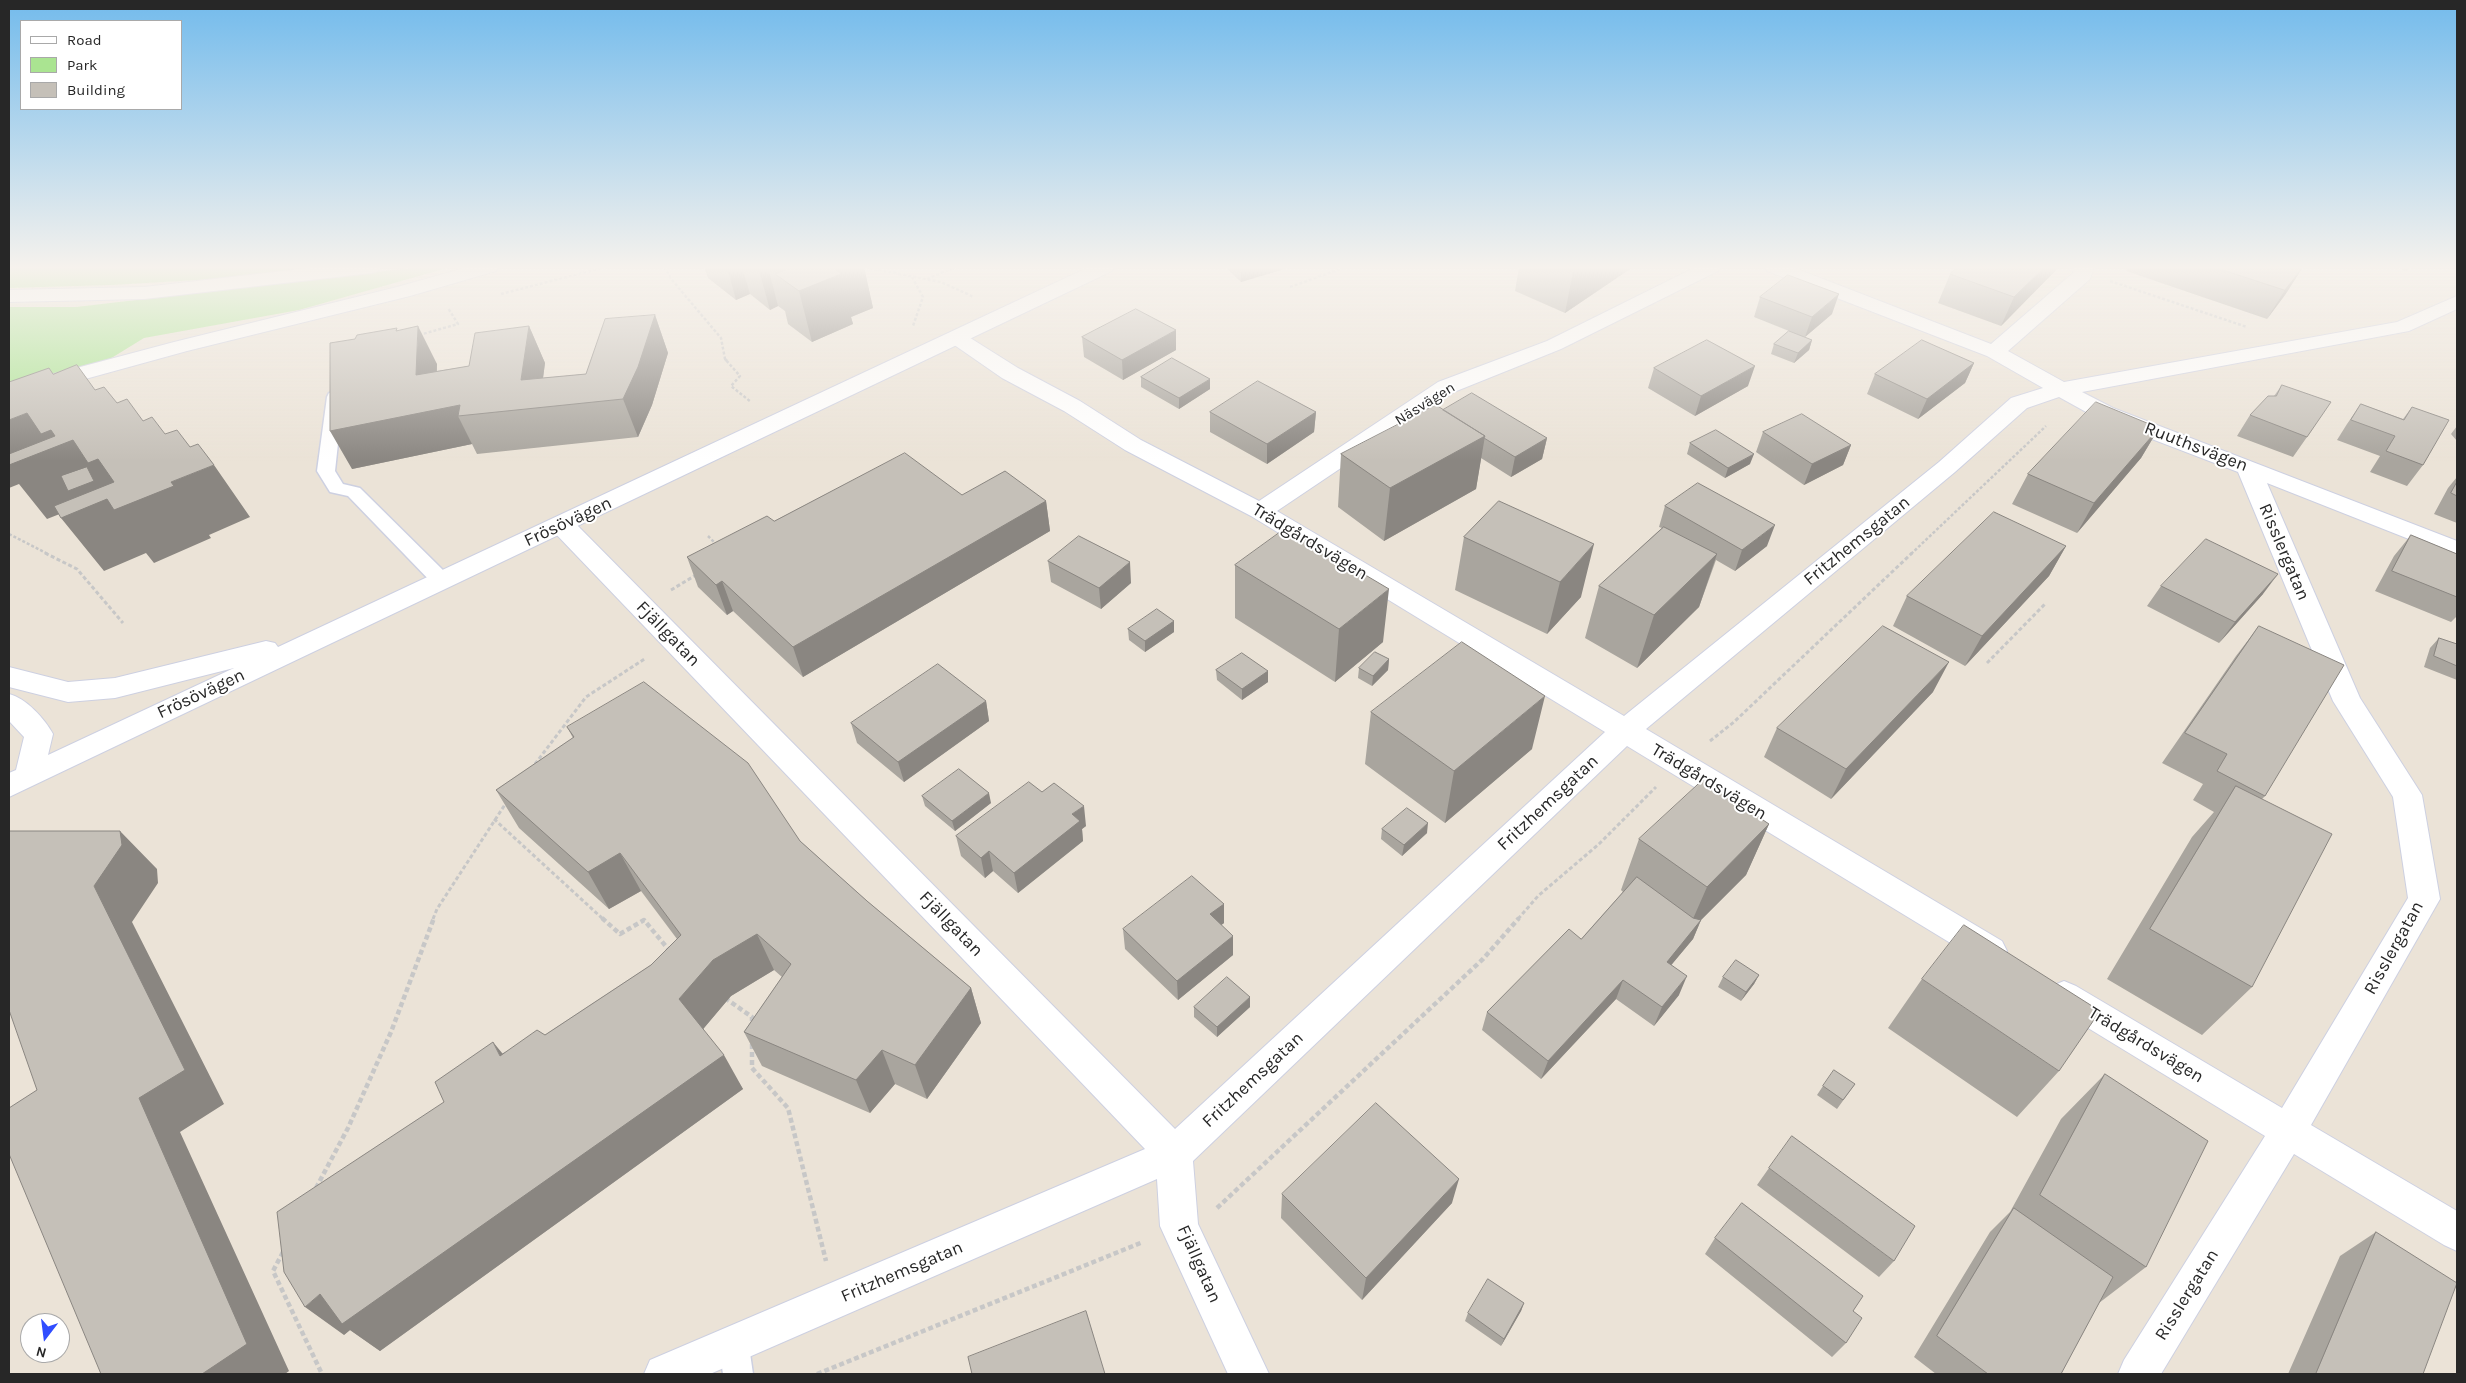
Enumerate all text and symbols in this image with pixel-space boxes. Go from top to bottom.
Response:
legend [20,20,182,110]
text: Road [67,31,102,49]
text: Park [67,56,97,74]
text: Building [67,81,125,99]
street label: Näsvägen [1392,379,1458,429]
street label: Ruuthsvägen [2141,417,2251,477]
street label: Frösövägen [521,492,615,552]
street label: Fritzhemsgatan [1799,492,1915,590]
street label: Trädgårdsvägen [1248,499,1372,585]
street label: Risslergatan [2254,500,2314,604]
street label: Fjällgatan [632,597,704,671]
street label: Frösövägen [154,664,248,724]
street label: Trädgårdsvägen [1647,739,1771,825]
street label: Fritzhemsgatan [1493,751,1603,855]
street label: Fjällgatan [915,887,987,961]
street label: Risslergatan [2359,898,2429,998]
street label: Trädgårdsvägen [2084,1002,2208,1088]
street label: Fritzhemsgatan [1198,1028,1308,1132]
street label: Fjällgatan [1172,1222,1226,1306]
street label: Fritzhemsgatan [838,1237,966,1307]
street label: Risslergatan [2150,1245,2224,1345]
north arrow [20,1313,70,1363]
text: N [34,1342,48,1362]

